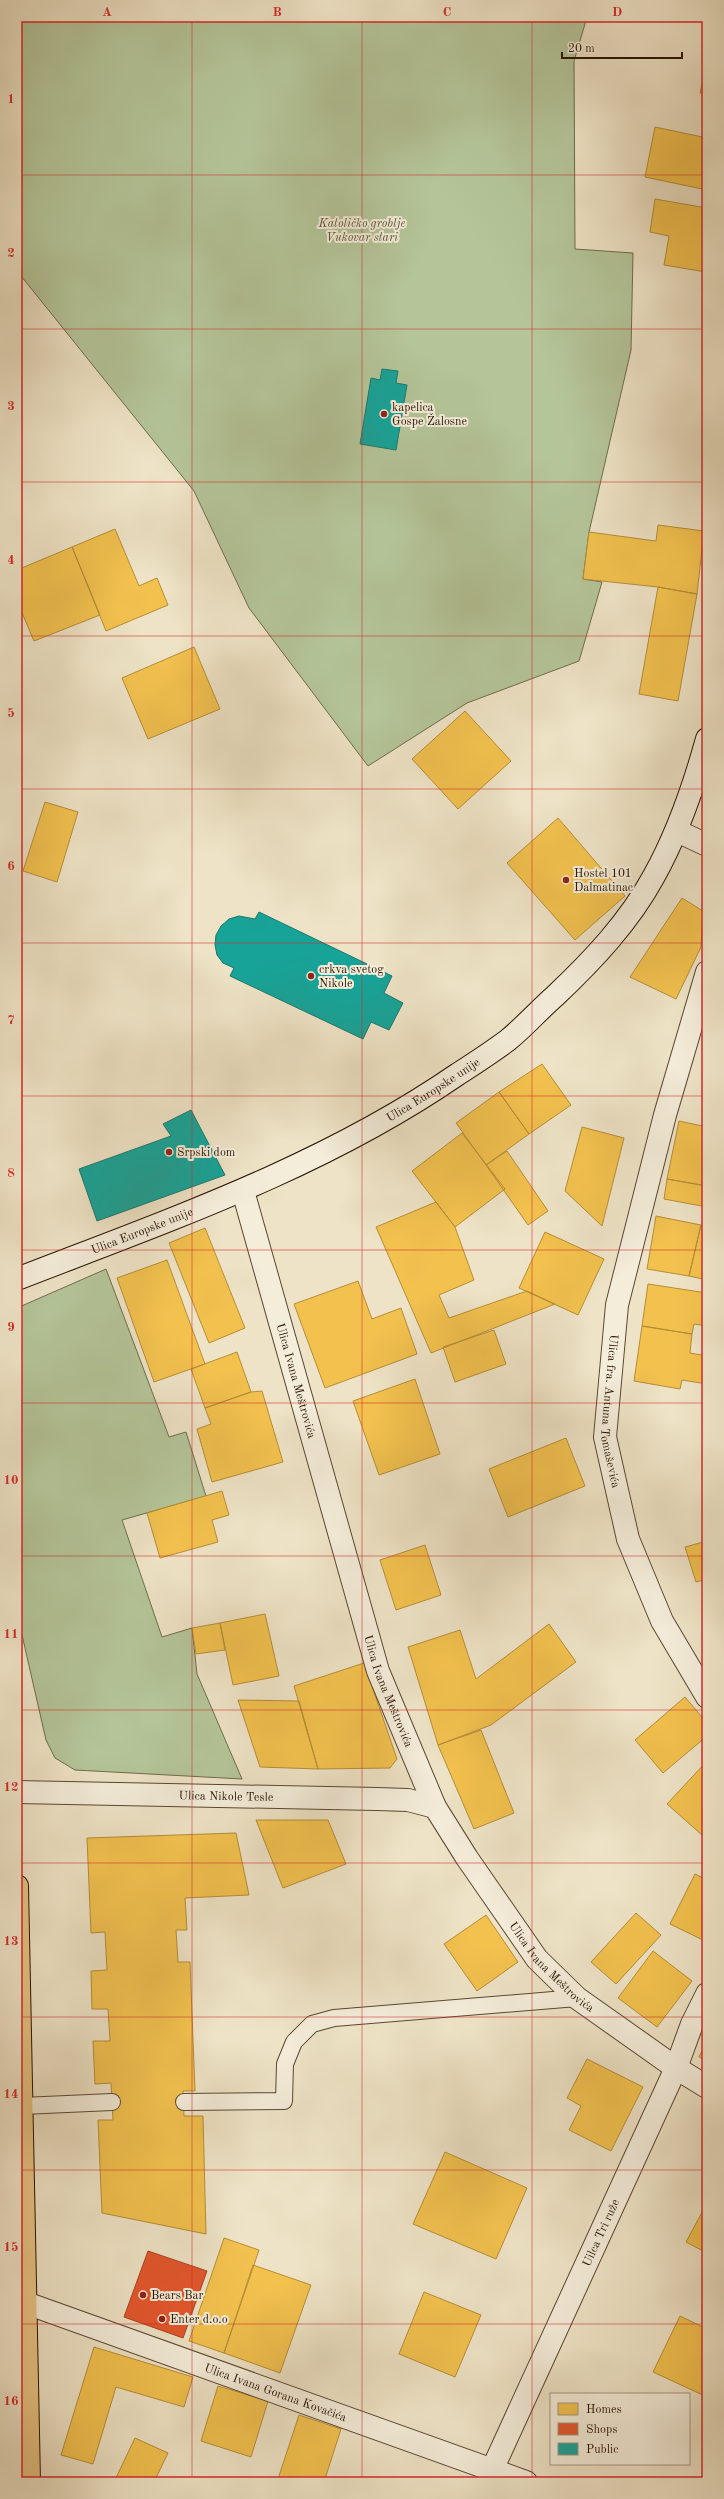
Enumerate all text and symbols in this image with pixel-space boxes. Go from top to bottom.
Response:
text: A [102,6,112,19]
text: B [272,6,282,19]
text: C [443,6,451,19]
text: D [612,6,622,19]
scale bar [562,34,682,60]
text: 20 m [568,43,595,55]
text: 1 [7,93,15,106]
park label: Katoličko groblje Vukovar stari [318,217,405,244]
text: 2 [7,247,15,260]
text: 3 [7,400,15,413]
place label: kapelica Gospe Žalosne [392,402,468,428]
marker: kapelica Gospe Žalosne [379,409,389,419]
text: 4 [7,554,15,567]
text: 5 [7,707,15,720]
text: 6 [7,860,15,873]
place label: Hostel 101 Dalmatinac [574,868,633,894]
marker: Hostel 101 Dalmatinac [561,875,571,885]
place label: crkva svetog Nikole [319,964,384,990]
marker: crkva svetog Nikole [306,971,316,981]
text: 7 [7,1014,15,1027]
street label: Ulica Europske unije [385,1056,483,1124]
marker: Srpski dom [164,1147,174,1157]
place label: Srpski dom [177,1147,236,1159]
text: 8 [7,1167,15,1180]
street label: Ulica Europske unije [90,1206,195,1257]
text: 9 [7,1321,15,1334]
street label: Ulica Ivana Meštrovića [273,1322,317,1440]
street label: Ulica fra. Antuna Tomaševića [598,1334,621,1489]
text: 10 [3,1474,19,1487]
text: 11 [3,1628,19,1641]
street label: Ulica Ivana Meštrovića [361,1634,414,1749]
text: 12 [3,1781,19,1794]
street label: Ulica Nikole Tesle [179,1790,274,1804]
street label: Ulica Ivana Meštrovića [506,1920,596,2015]
text: 13 [3,1935,19,1948]
text: 14 [3,2088,19,2101]
street label: Uilca Tri ruže [581,2197,622,2269]
text: 15 [3,2241,19,2254]
marker: Bears Bar [138,2290,148,2300]
place label: Bears Bar [151,2290,203,2302]
marker: Enter d.o.o [157,2314,167,2324]
place label: Enter d.o.o [170,2314,228,2326]
street label: Ulica Ivana Gorana Kovačića [202,2362,348,2424]
legend [550,2393,690,2465]
text: 16 [3,2395,19,2408]
text: Homes [586,2404,622,2416]
text: Shops [586,2424,617,2436]
text: Public [586,2444,618,2456]

